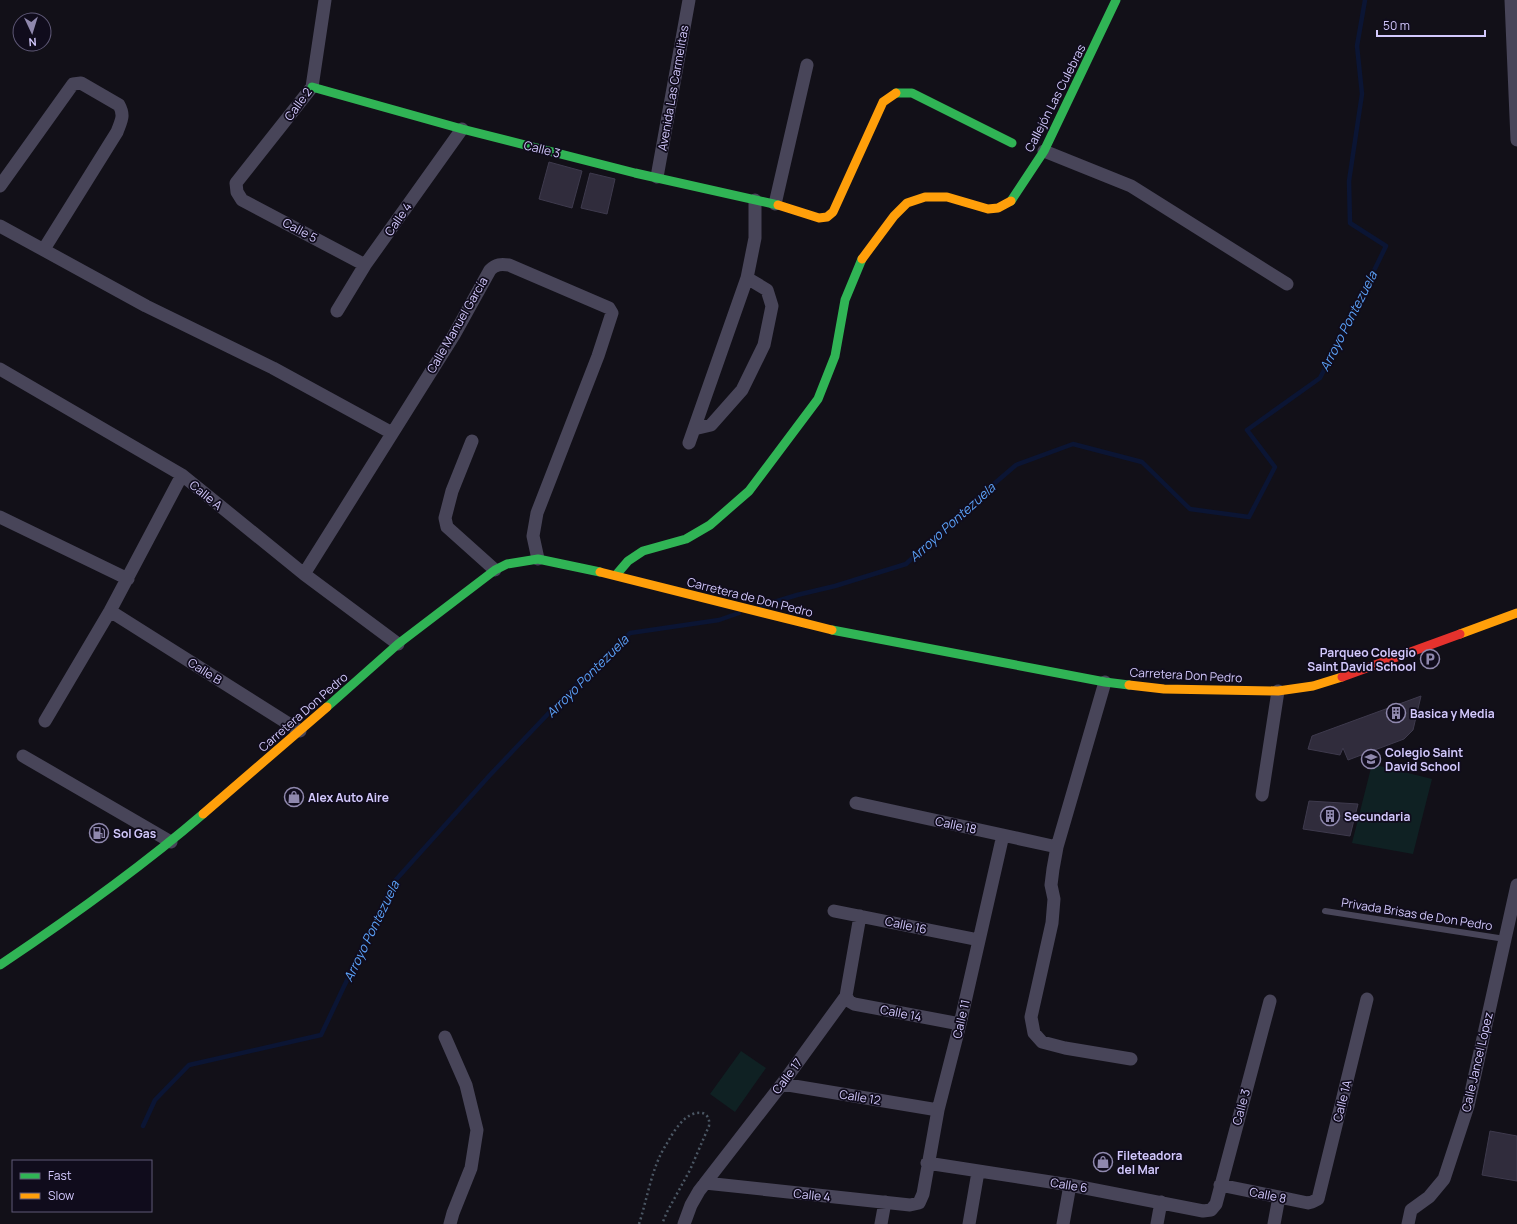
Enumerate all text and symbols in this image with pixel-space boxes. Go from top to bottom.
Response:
north arrow [12,12,52,52]
scale bar [1377,12,1485,38]
text: 50 m [1383,17,1410,34]
street label: Avenida Las Carmelitas [654,24,692,152]
text: N [28,35,37,50]
street label: Callejón Las Culebras [1020,41,1090,155]
street label: Calle 2 [280,84,316,124]
street label: Calle 3 [522,136,562,162]
street label: Calle 4 [380,199,416,239]
street label: Calle 5 [280,214,320,246]
water label: Arroyo Pontezuela [1315,267,1381,374]
street label: Calle Manuel García [422,274,492,376]
street label: Calle A [186,476,226,514]
water label: Arroyo Pontezuela [905,478,999,566]
street label: Carretera de Don Pedro [685,573,815,621]
water label: Arroyo Pontezuela [542,630,633,721]
place label: Parqueo Colegio Saint David School [1307,644,1416,675]
parking icon: Parqueo Colegio Saint David School [1419,648,1441,670]
street label: Calle B [185,654,225,688]
street label: Carretera Don Pedro [1129,664,1243,686]
street label: Carretera Don Pedro [255,669,351,755]
building icon: Basica y Media [1385,702,1407,724]
place label: Basica y Media [1410,705,1495,722]
place label: Colegio Saint David School [1385,744,1463,775]
school or university icon: Colegio Saint David School [1360,748,1382,770]
shop icon: Alex Auto Aire [283,786,305,808]
place label: Alex Auto Aire [308,789,389,806]
building icon: Secundaria [1319,805,1341,827]
place label: Secundaria [1344,808,1410,825]
street label: Calle 18 [934,812,978,838]
fuel station icon: Sol Gas [88,822,110,844]
place label: Sol Gas [113,825,157,842]
water label: Arroyo Pontezuela [339,877,404,984]
street label: Privada Brisas de Don Pedro [1340,894,1494,934]
street label: Calle 16 [883,912,929,938]
street label: Calle 11 [948,998,974,1040]
street label: Calle 14 [879,1001,923,1025]
street label: Calle Jancel López [1457,1010,1497,1114]
street label: Calle 17 [768,1055,806,1097]
street label: Calle 1A [1329,1078,1355,1124]
street label: Calle 12 [838,1085,882,1109]
street label: Calle 3 [1228,1087,1254,1127]
place label: Fileteadora del Mar [1117,1147,1183,1178]
shop icon: Fileteadora del Mar [1092,1151,1114,1173]
legend [12,1160,152,1212]
text: Fast [48,1167,72,1184]
street label: Calle 6 [1049,1174,1089,1196]
street label: Calle 8 [1248,1183,1288,1207]
street label: Calle 4 [793,1185,831,1205]
text: Slow [48,1187,74,1204]

